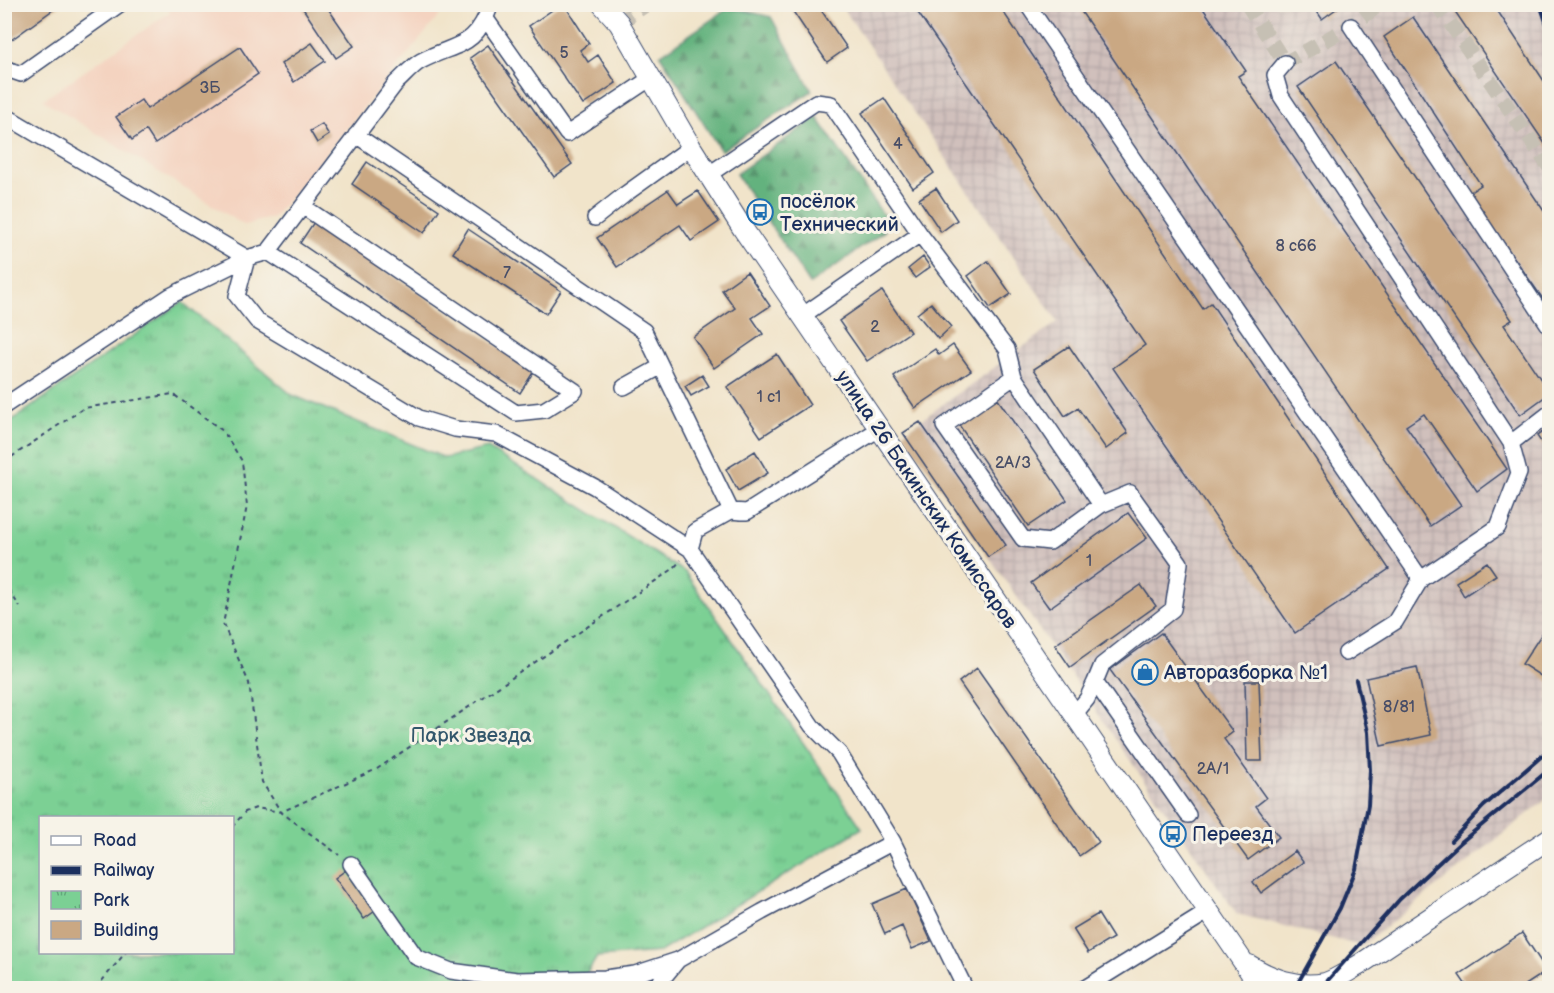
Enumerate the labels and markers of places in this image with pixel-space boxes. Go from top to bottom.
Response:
place label: посёлок Технический [780,190,899,237]
bus stop icon: посёлок Технический [745,197,775,227]
shop icon: Авторазборка №1 [1130,657,1160,687]
place label: Авторазборка №1 [1163,661,1328,685]
bus stop icon: Переезд [1158,819,1188,849]
place label: Переезд [1192,823,1273,847]

